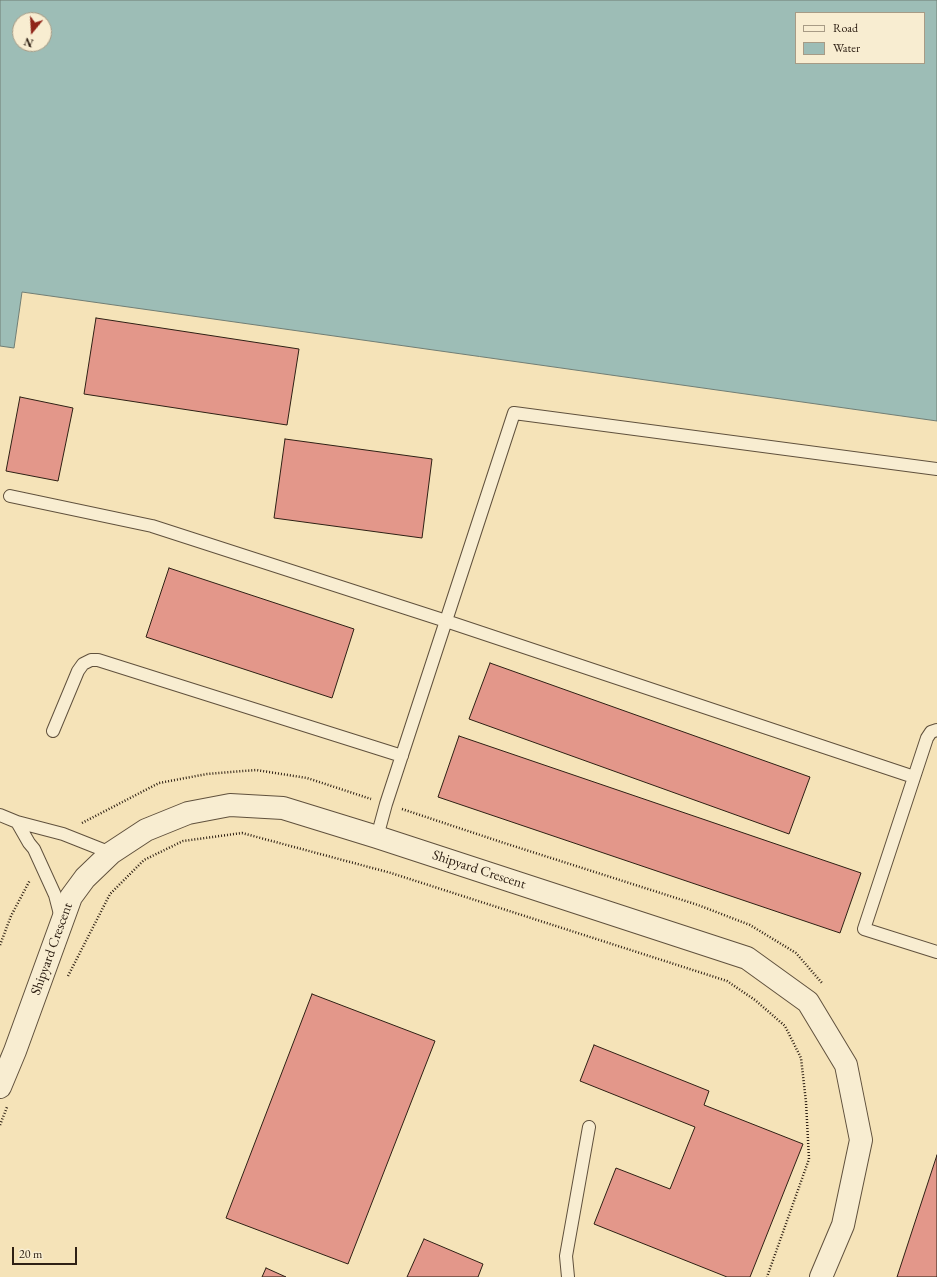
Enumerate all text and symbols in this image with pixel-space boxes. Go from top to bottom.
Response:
north arrow [12,12,52,52]
legend [795,12,925,64]
text: Road [833,20,858,36]
text: N [22,34,35,50]
text: Water [833,40,860,56]
street label: Shipyard Crescent [430,847,528,893]
street label: Shipyard Crescent [27,900,77,998]
scale bar [14,1239,79,1265]
text: 20 m [19,1246,42,1262]

